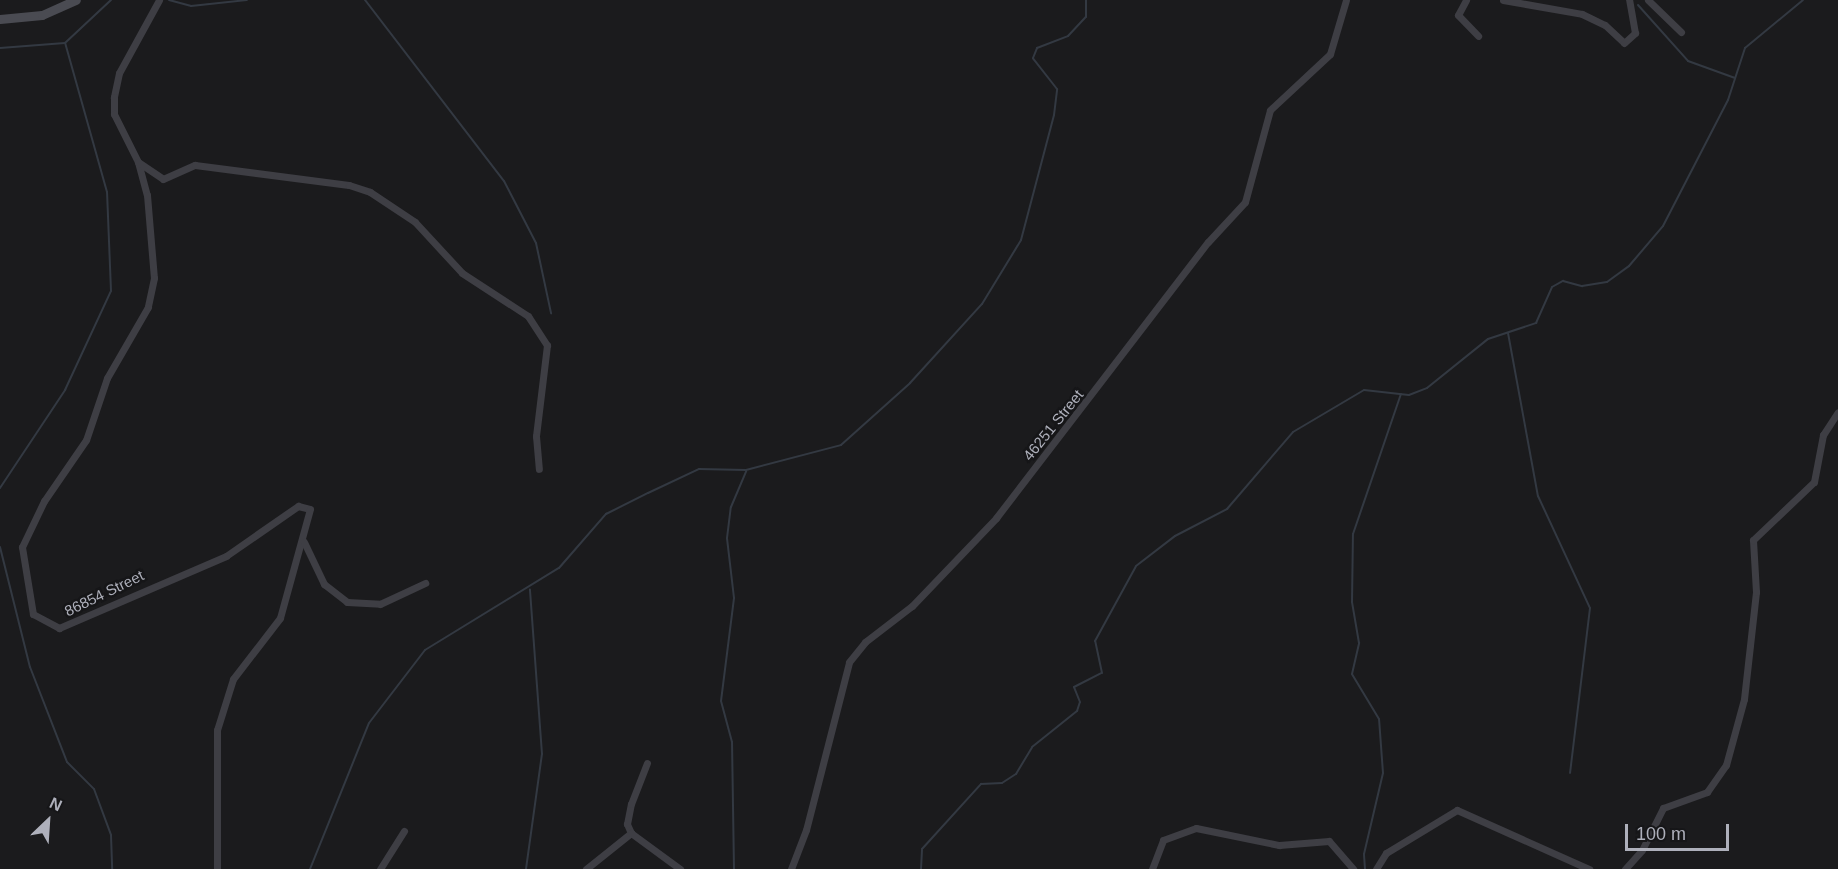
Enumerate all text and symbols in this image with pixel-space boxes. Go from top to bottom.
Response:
street label: 46251 Street [1019,386,1087,464]
street label: 86854 Street [61,566,147,620]
north arrow [18,791,78,851]
text: N [47,794,65,814]
scale bar [1628,812,1732,850]
text: 100 m [1636,824,1686,844]

